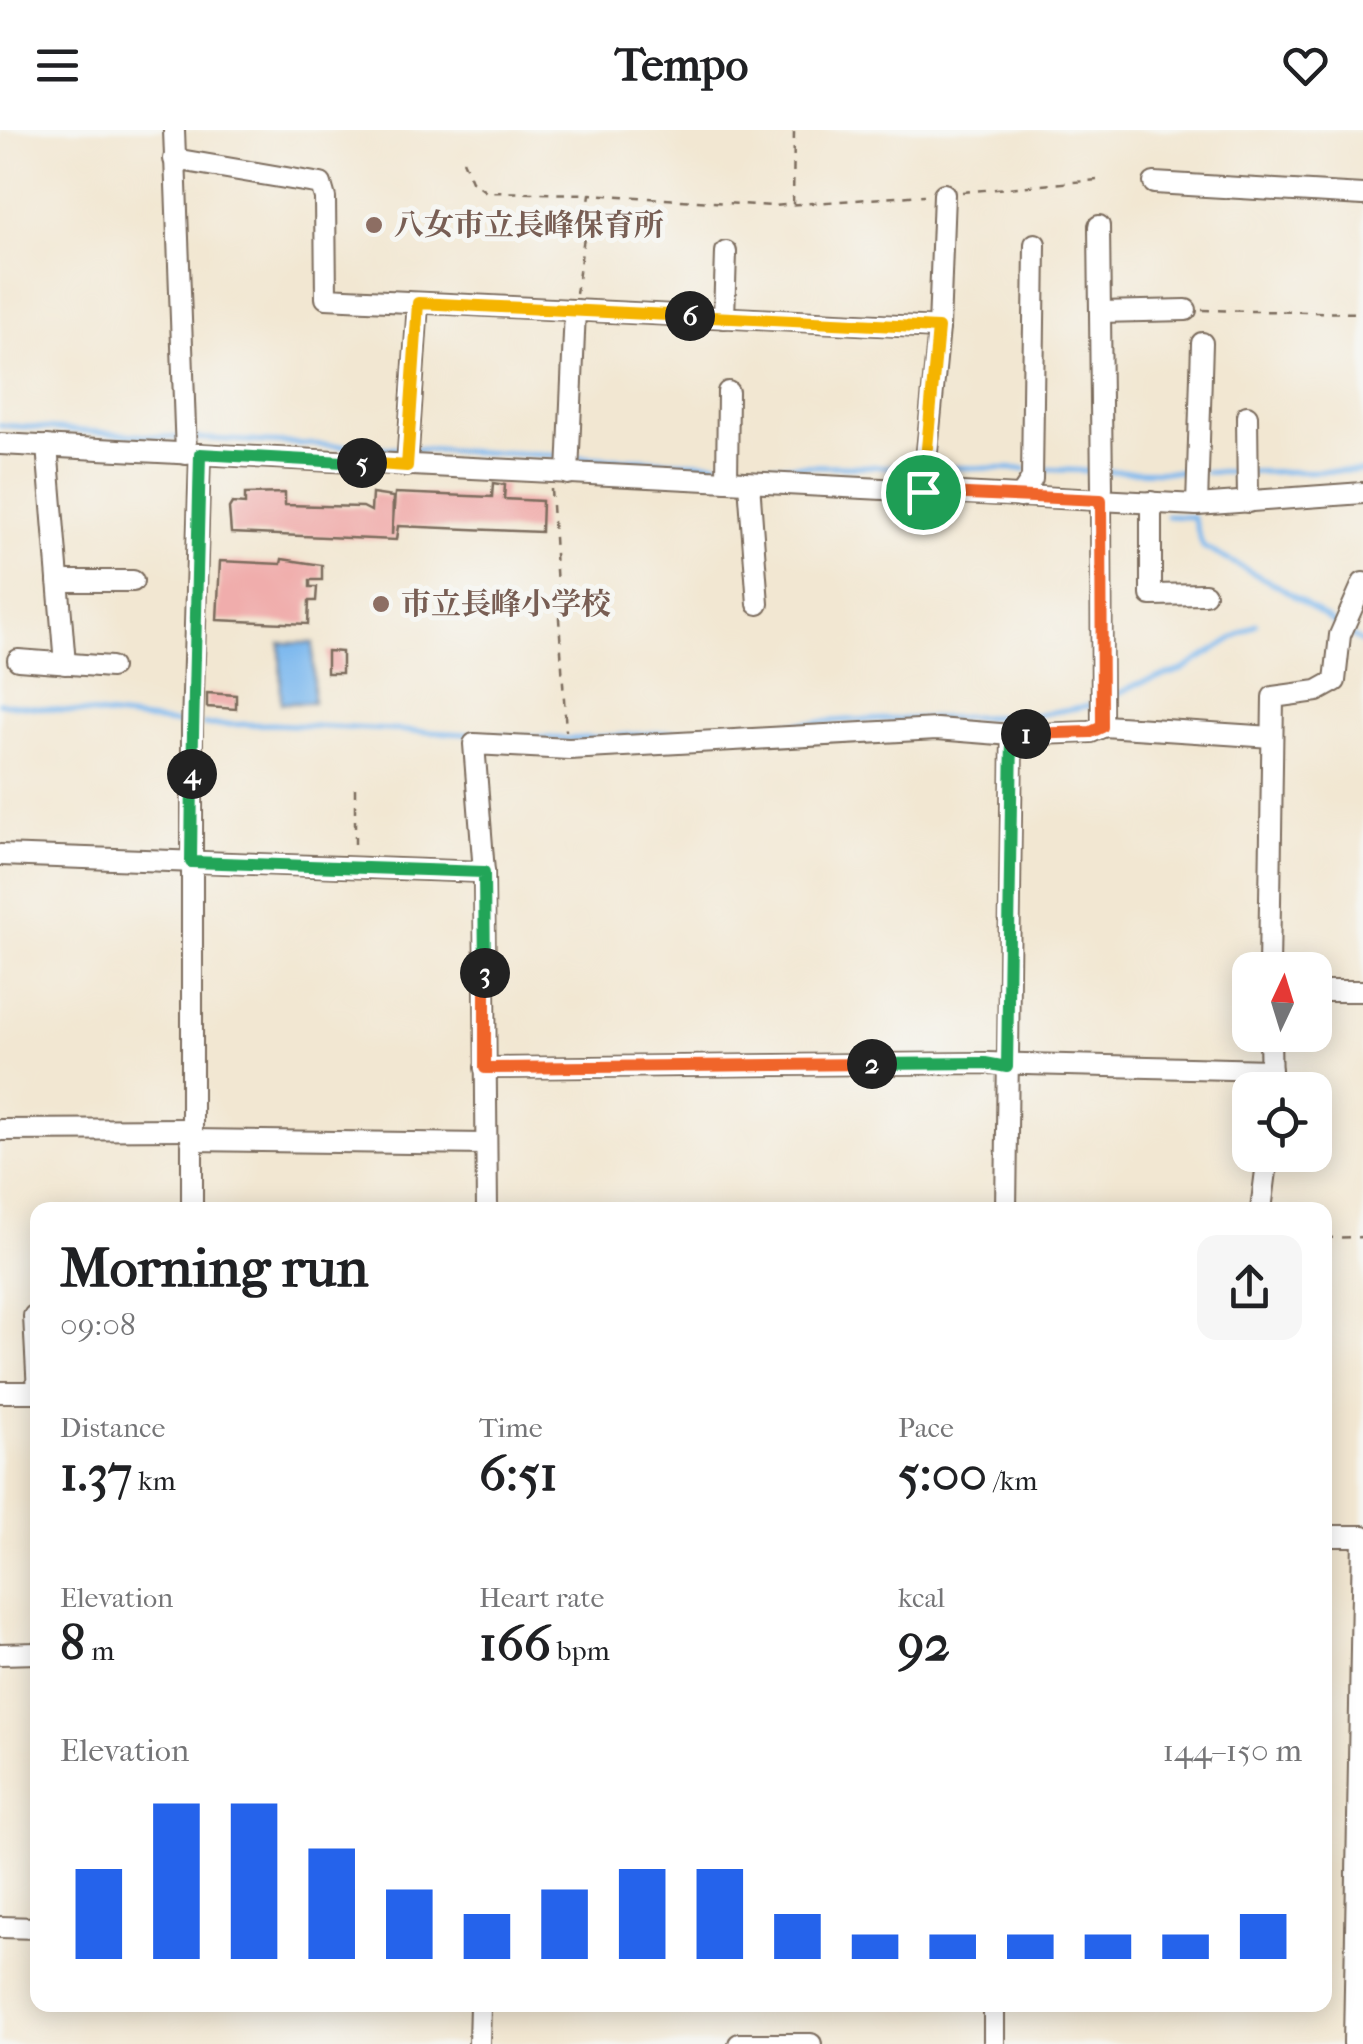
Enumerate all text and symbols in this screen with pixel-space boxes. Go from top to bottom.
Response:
icon: menu [30,38,85,93]
icon: heart [1278,38,1333,93]
text: Tempo [615,39,748,92]
place label: 八女市立長峰保育所 [394,208,664,243]
marker: 八女市立長峰保育所 [363,214,385,236]
pin: 6 [665,291,715,341]
text: 6 [682,299,698,332]
pin: 5 [337,438,387,488]
text: 5 [356,446,368,479]
pin [881,450,966,535]
icon: arrive [896,465,951,520]
place label: 市立長峰小学校 [401,587,611,622]
marker: 市立長峰小学校 [370,593,392,615]
pin: 1 [1001,709,1051,759]
text: 1 [1021,717,1031,750]
pin: 4 [167,749,217,799]
text: 4 [184,757,200,790]
pin: 3 [460,948,510,998]
north arrow [1232,952,1332,1052]
map controls [1232,952,1332,1172]
text: 3 [479,956,491,989]
pin: 2 [847,1039,897,1089]
text: 2 [865,1047,879,1080]
button: locate [1232,1072,1332,1172]
button: share [1197,1235,1302,1340]
text: Morning run [60,1236,368,1300]
text: 09:08 [60,1306,136,1343]
text: Distance [60,1411,165,1444]
text: Time [479,1411,543,1444]
text: Pace [898,1411,954,1444]
text: 1.37 [60,1444,132,1503]
text: 6:51 [479,1444,558,1503]
text: 5:00 [898,1444,987,1503]
text: km [132,1464,176,1497]
text: /km [987,1464,1037,1497]
text: Elevation [60,1581,173,1614]
text: Heart rate [479,1581,604,1614]
text: kcal [898,1581,945,1614]
text: 8 [60,1614,85,1673]
text: 166 [479,1614,551,1673]
text: 92 [898,1614,950,1673]
text: m [85,1634,114,1667]
text: bpm [551,1634,610,1667]
text: Elevation [60,1732,189,1769]
text: 144–150 m [1163,1732,1302,1769]

